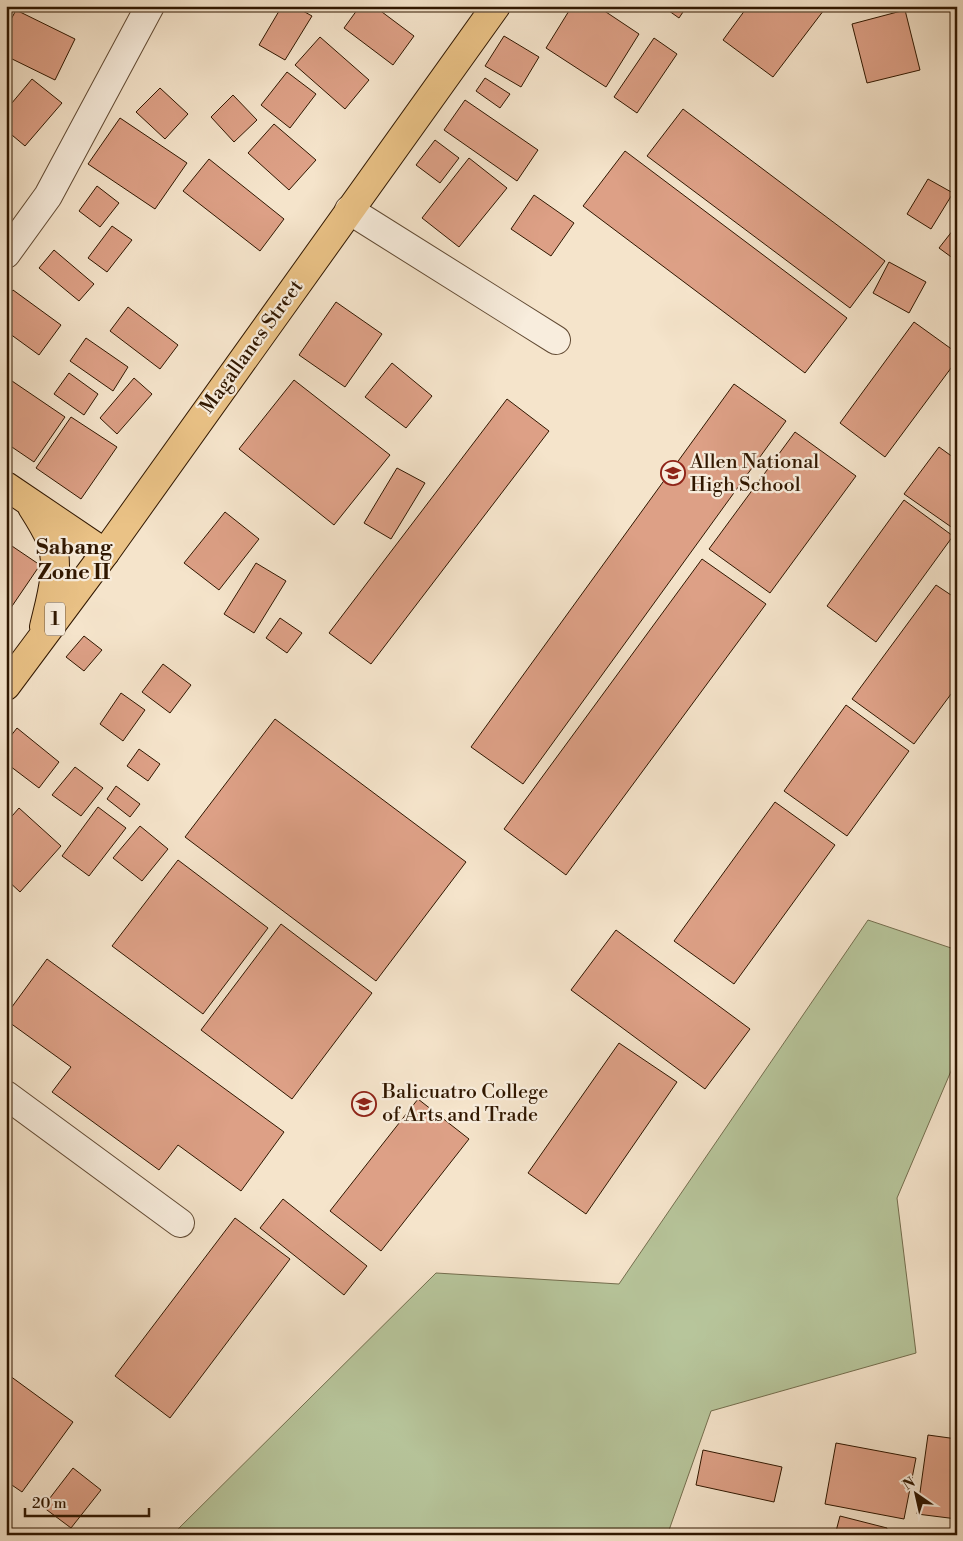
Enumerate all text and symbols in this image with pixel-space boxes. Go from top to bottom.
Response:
street label: Magallanes Street [195,275,309,419]
place label: Allen National High School [689,450,819,498]
school or university icon: Allen National High School [660,460,686,486]
district label: Sabang Zone II [36,534,113,586]
road number: 1 [45,602,65,636]
place label: Balicuatro College of Arts and Trade [381,1080,548,1128]
school or university icon: Balicuatro College of Arts and Trade [351,1091,377,1117]
north arrow [890,1468,940,1518]
text: N [900,1473,919,1495]
scale bar [25,1486,149,1518]
text: 20 m [32,1494,67,1513]

